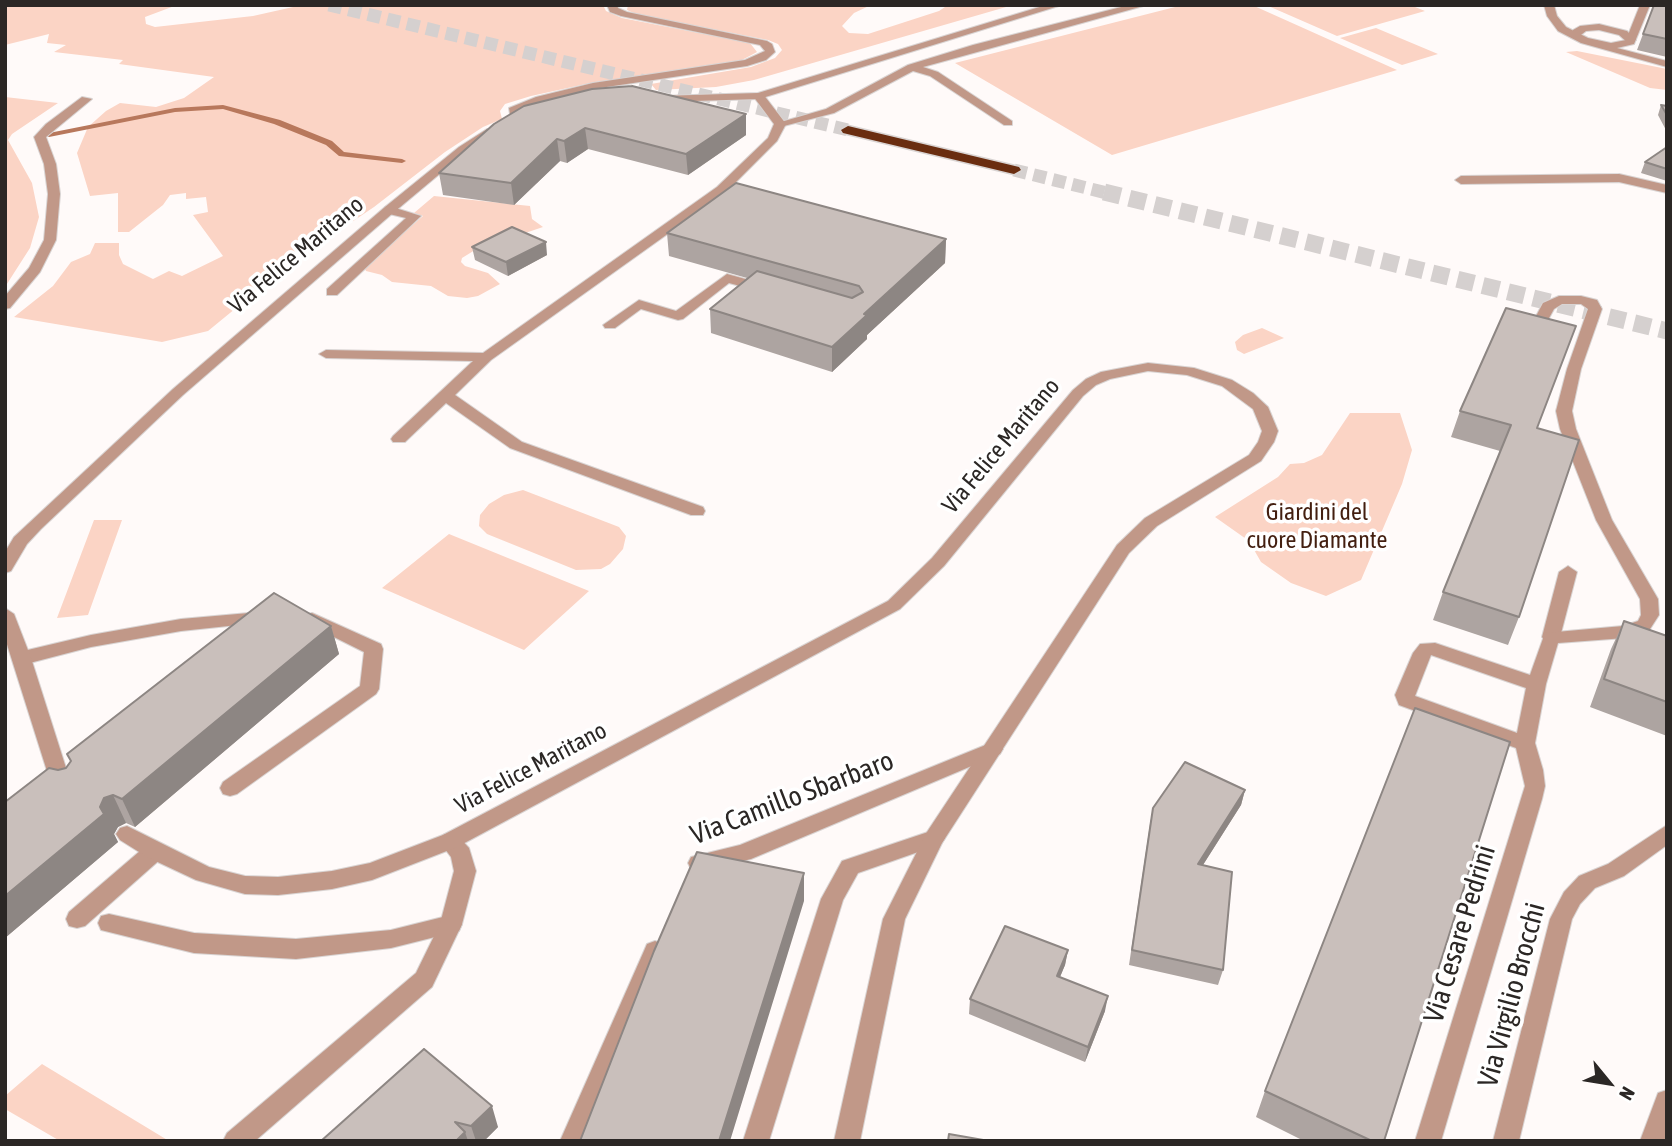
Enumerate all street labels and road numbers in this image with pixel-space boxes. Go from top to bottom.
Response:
street label: Via Felice Maritano [223,190,369,320]
street label: Via Felice Maritano [936,373,1066,519]
street label: Via Felice Maritano [450,716,612,820]
street label: Via Camillo Sbarbaro [686,744,898,852]
street label: Via Cesare Pedrini [1417,841,1503,1027]
street label: Via Virgilio Brocchi [1471,899,1553,1091]

